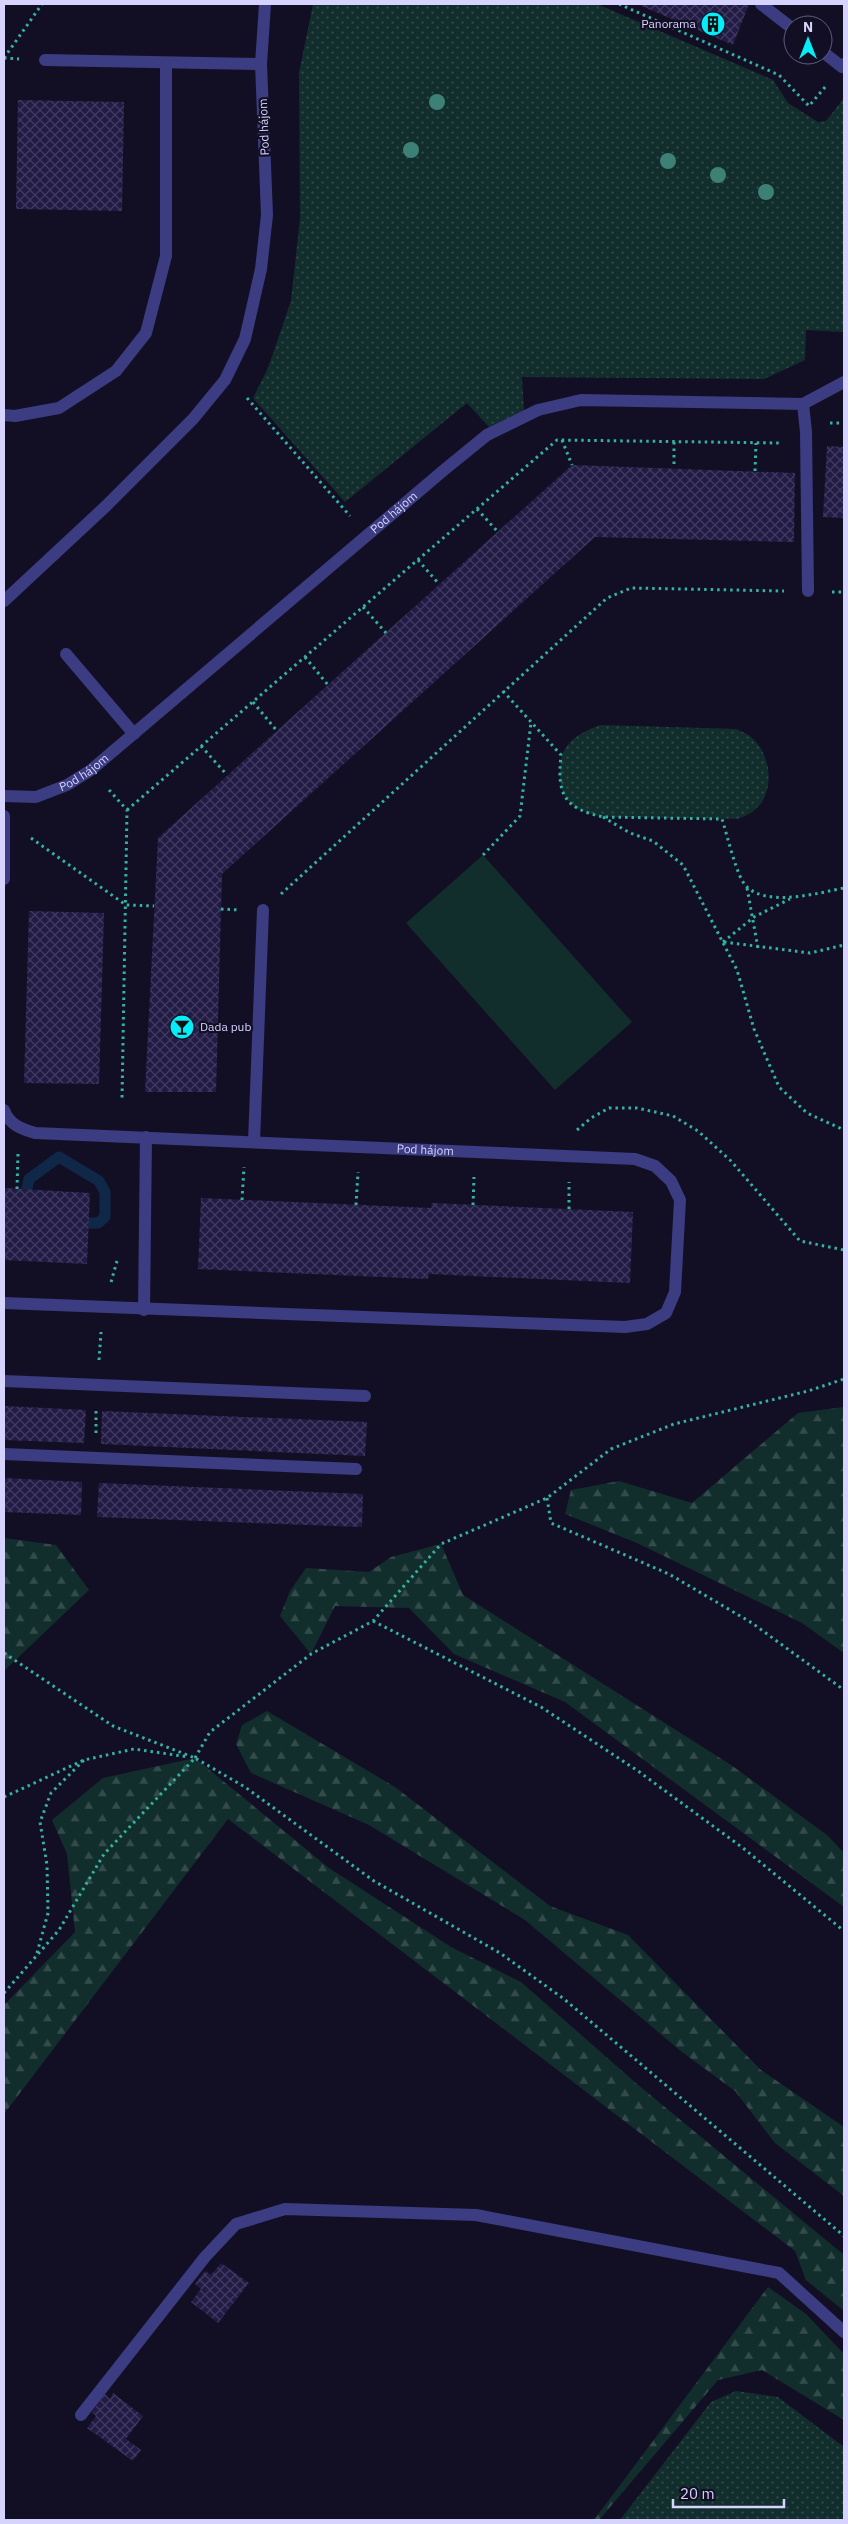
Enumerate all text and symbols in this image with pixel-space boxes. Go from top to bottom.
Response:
building icon: Panorama [700,11,726,37]
north arrow [783,15,833,65]
place label: Panorama [641,16,697,31]
text: N [803,18,813,36]
street label: Pod hájom [255,98,272,156]
street label: Pod hájom [367,488,420,536]
street label: Pod hájom [57,750,112,794]
bar icon: Dada pub [169,1014,195,1040]
place label: Dada pub [200,1019,251,1034]
street label: Pod hájom [396,1141,454,1158]
scale bar [673,2476,784,2508]
text: 20 m [680,2484,715,2503]

